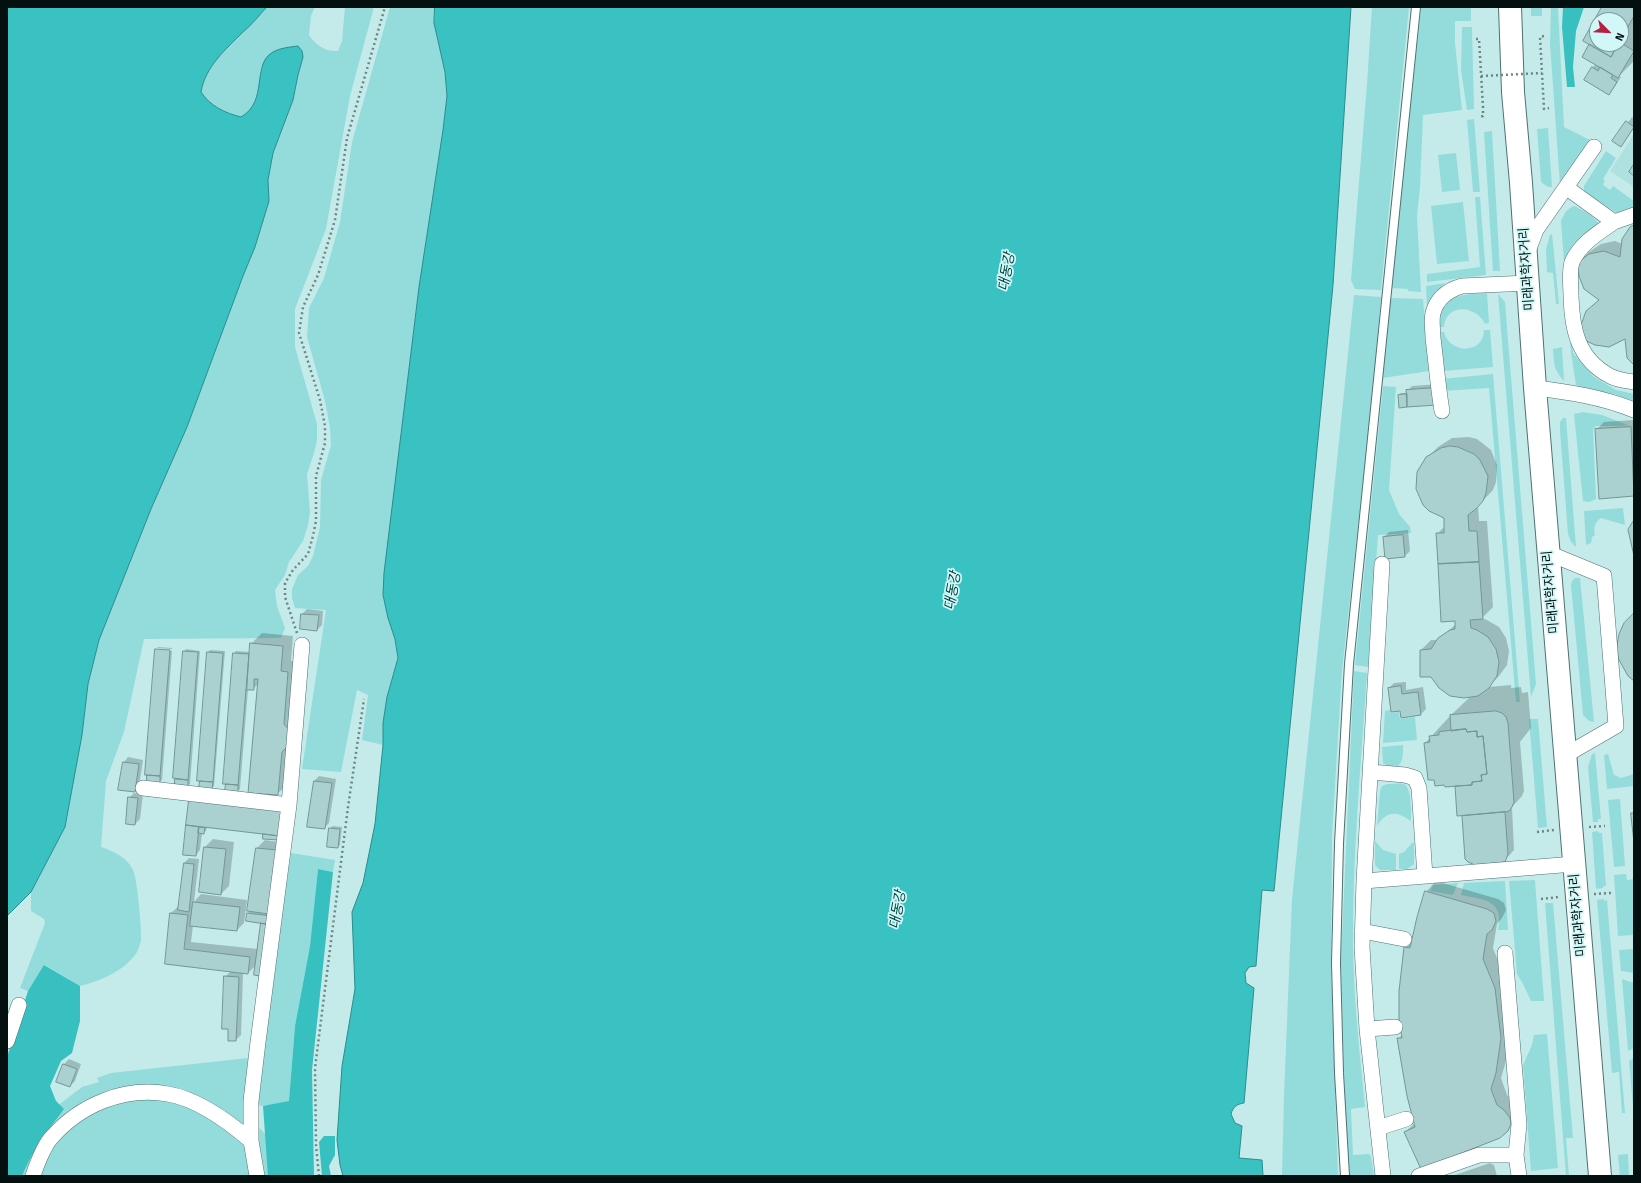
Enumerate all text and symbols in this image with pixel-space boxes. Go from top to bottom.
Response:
north arrow [1589,12,1629,52]
text: N [1612,31,1627,43]
street label: 미래과학자거리 [1516,227,1538,311]
water label: 대동강 [995,252,1019,292]
street label: 미래과학자거리 [1540,550,1562,634]
water label: 대동강 [941,571,965,611]
street label: 미래과학자거리 [1567,873,1589,957]
water label: 대동강 [886,890,910,930]

